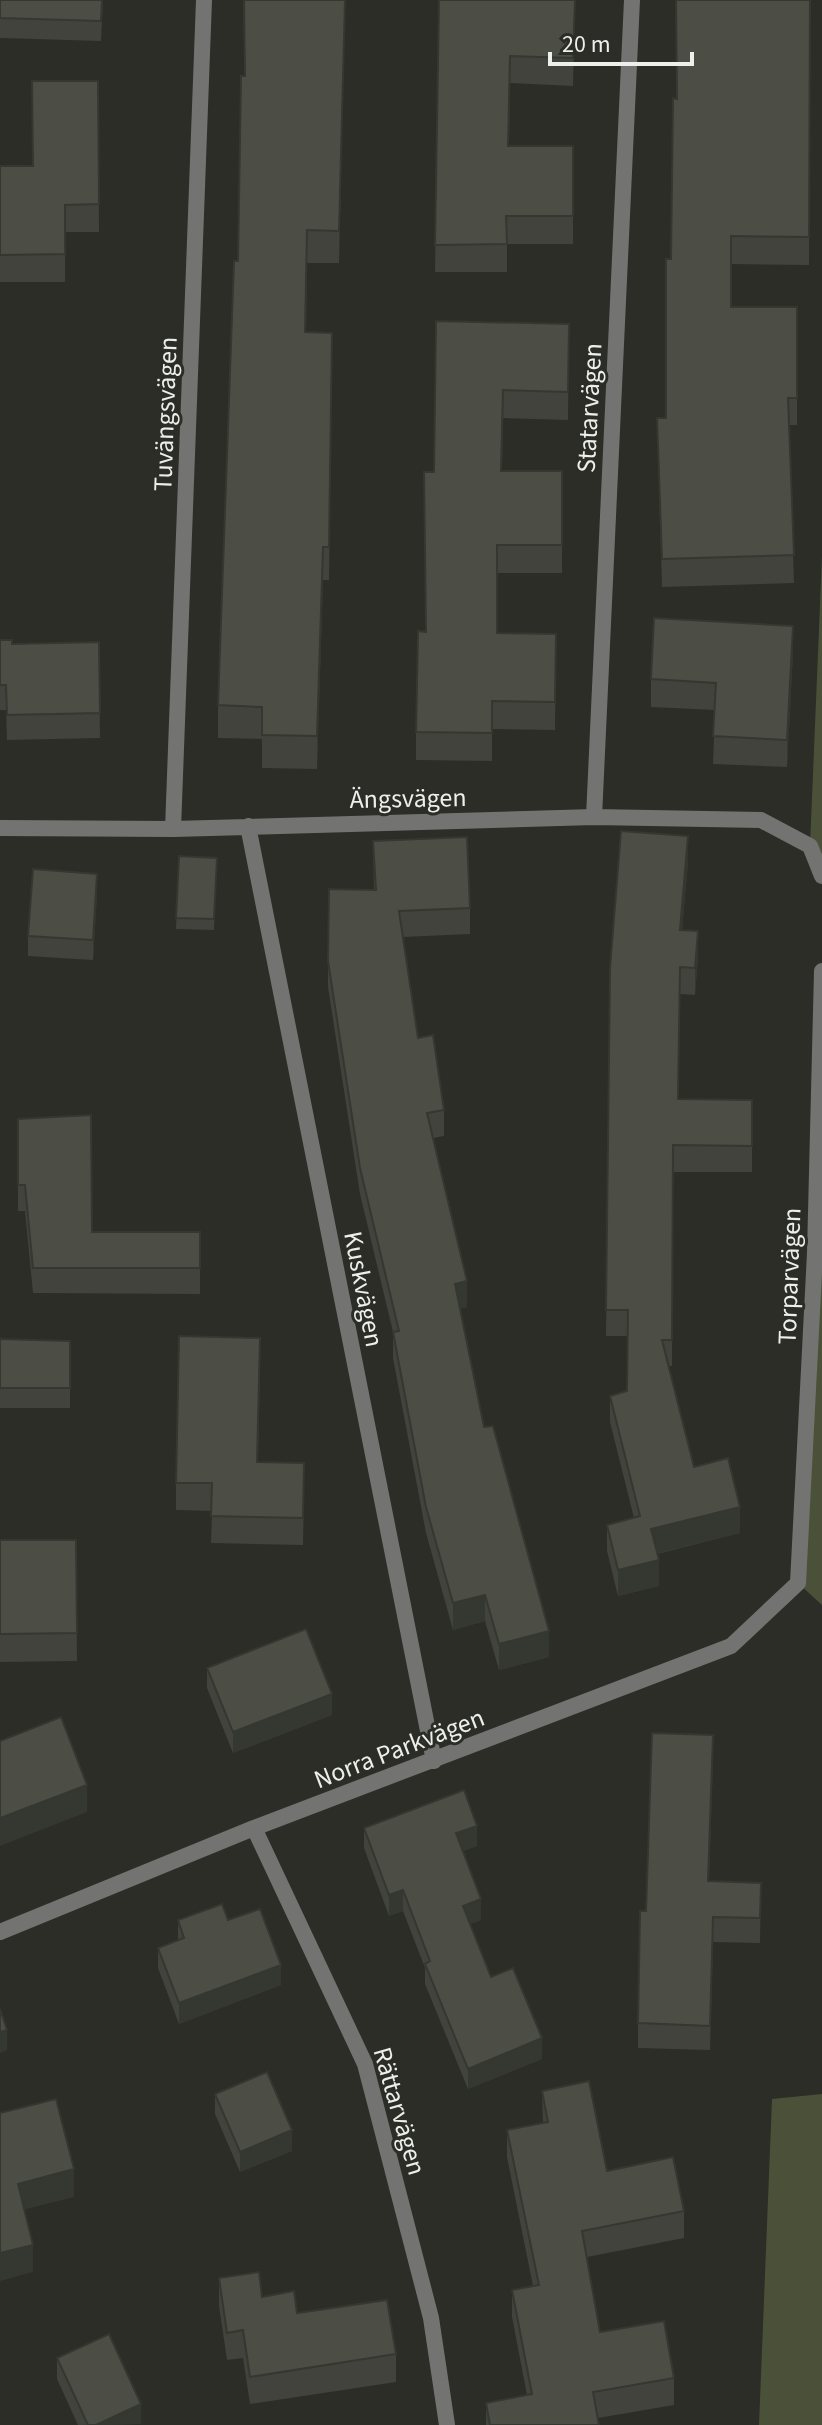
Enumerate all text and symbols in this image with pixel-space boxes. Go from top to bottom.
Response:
scale bar [550,16,692,66]
text: 20 m [562,27,611,62]
street label: Tuvängsvägen [144,336,187,492]
street label: Statarvägen [568,342,611,474]
street label: Ängsvägen [349,779,467,818]
street label: Torparvägen [769,1207,810,1345]
street label: Kuskvägen [334,1228,393,1350]
street label: Norra Parkvägen [309,1699,490,1798]
street label: Rättarvägen [364,2043,435,2179]

